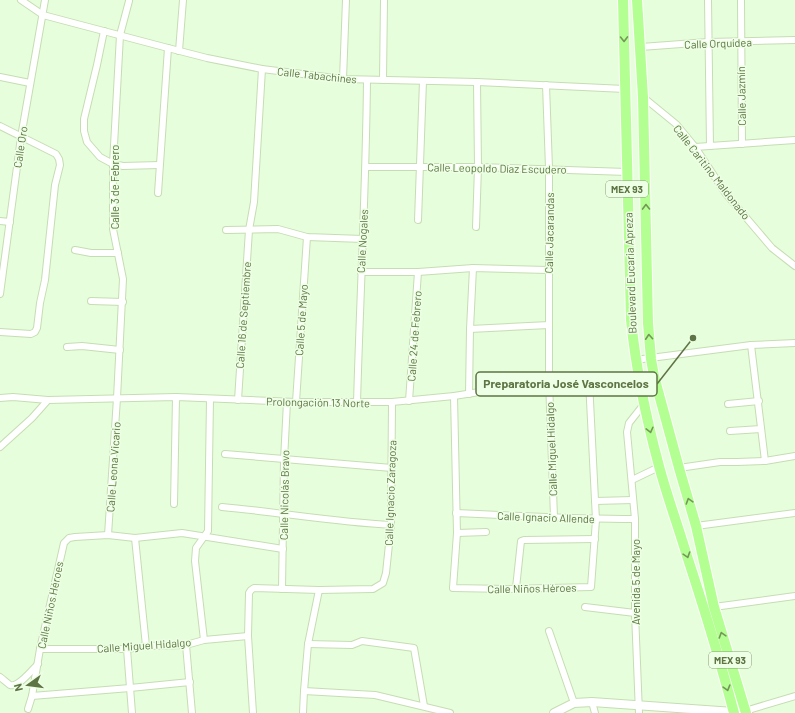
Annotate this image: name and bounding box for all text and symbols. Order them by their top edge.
street label: Calle Orquídea [684,35,752,51]
one-way arrow [620,36,628,42]
street label: Calle Tabachines [277,64,357,86]
street label: Calle Jazmín [734,66,748,126]
street label: Calle Caritino Maldonado [671,122,753,222]
street label: Calle Oro [10,125,30,169]
street label: Calle 3 de Febrero [108,145,121,229]
street label: Calle Leopoldo Díaz Escudero [427,160,567,176]
road number: MEX 93 [606,181,648,197]
street label: Calle Jacarandas [542,192,556,274]
one-way arrow [641,204,650,210]
street label: Calle Nogales [354,209,370,273]
street label: Boulevard Eucaria Apreza [621,212,639,334]
street label: Calle 16 de Septiembre [233,261,253,369]
street label: Calle 5 de Mayo [292,284,310,356]
street label: Calle 24 de Febrero [404,290,424,382]
one-way arrow [645,334,654,340]
callout: Preparatoria José Vasconcelos [476,372,657,396]
text: Preparatoria José Vasconcelos [483,376,649,390]
street label: Prolongación 13 Norte [266,395,370,409]
street label: Calle Miguel Hidalgo [543,402,559,496]
street label: Calle Leona Vicario [103,421,123,513]
one-way arrow [645,426,654,433]
street label: Calle Ignacio Zaragoza [382,440,398,546]
street label: Calle Nicolás Bravo [277,450,291,540]
one-way arrow [685,498,694,505]
street label: Calle Ignacio Allende [497,509,595,525]
street label: Avenida 5 de Mayo [629,539,642,625]
one-way arrow [682,551,691,558]
street label: Calle Niños Héroes [34,560,66,650]
street label: Calle Niños Héroes [487,581,577,595]
one-way arrow [718,632,727,639]
street label: Calle Miguel Hidalgo [96,635,192,655]
road number: MEX 93 [709,652,751,668]
north arrow [8,665,48,705]
text: N [11,682,25,693]
one-way arrow [722,685,731,692]

